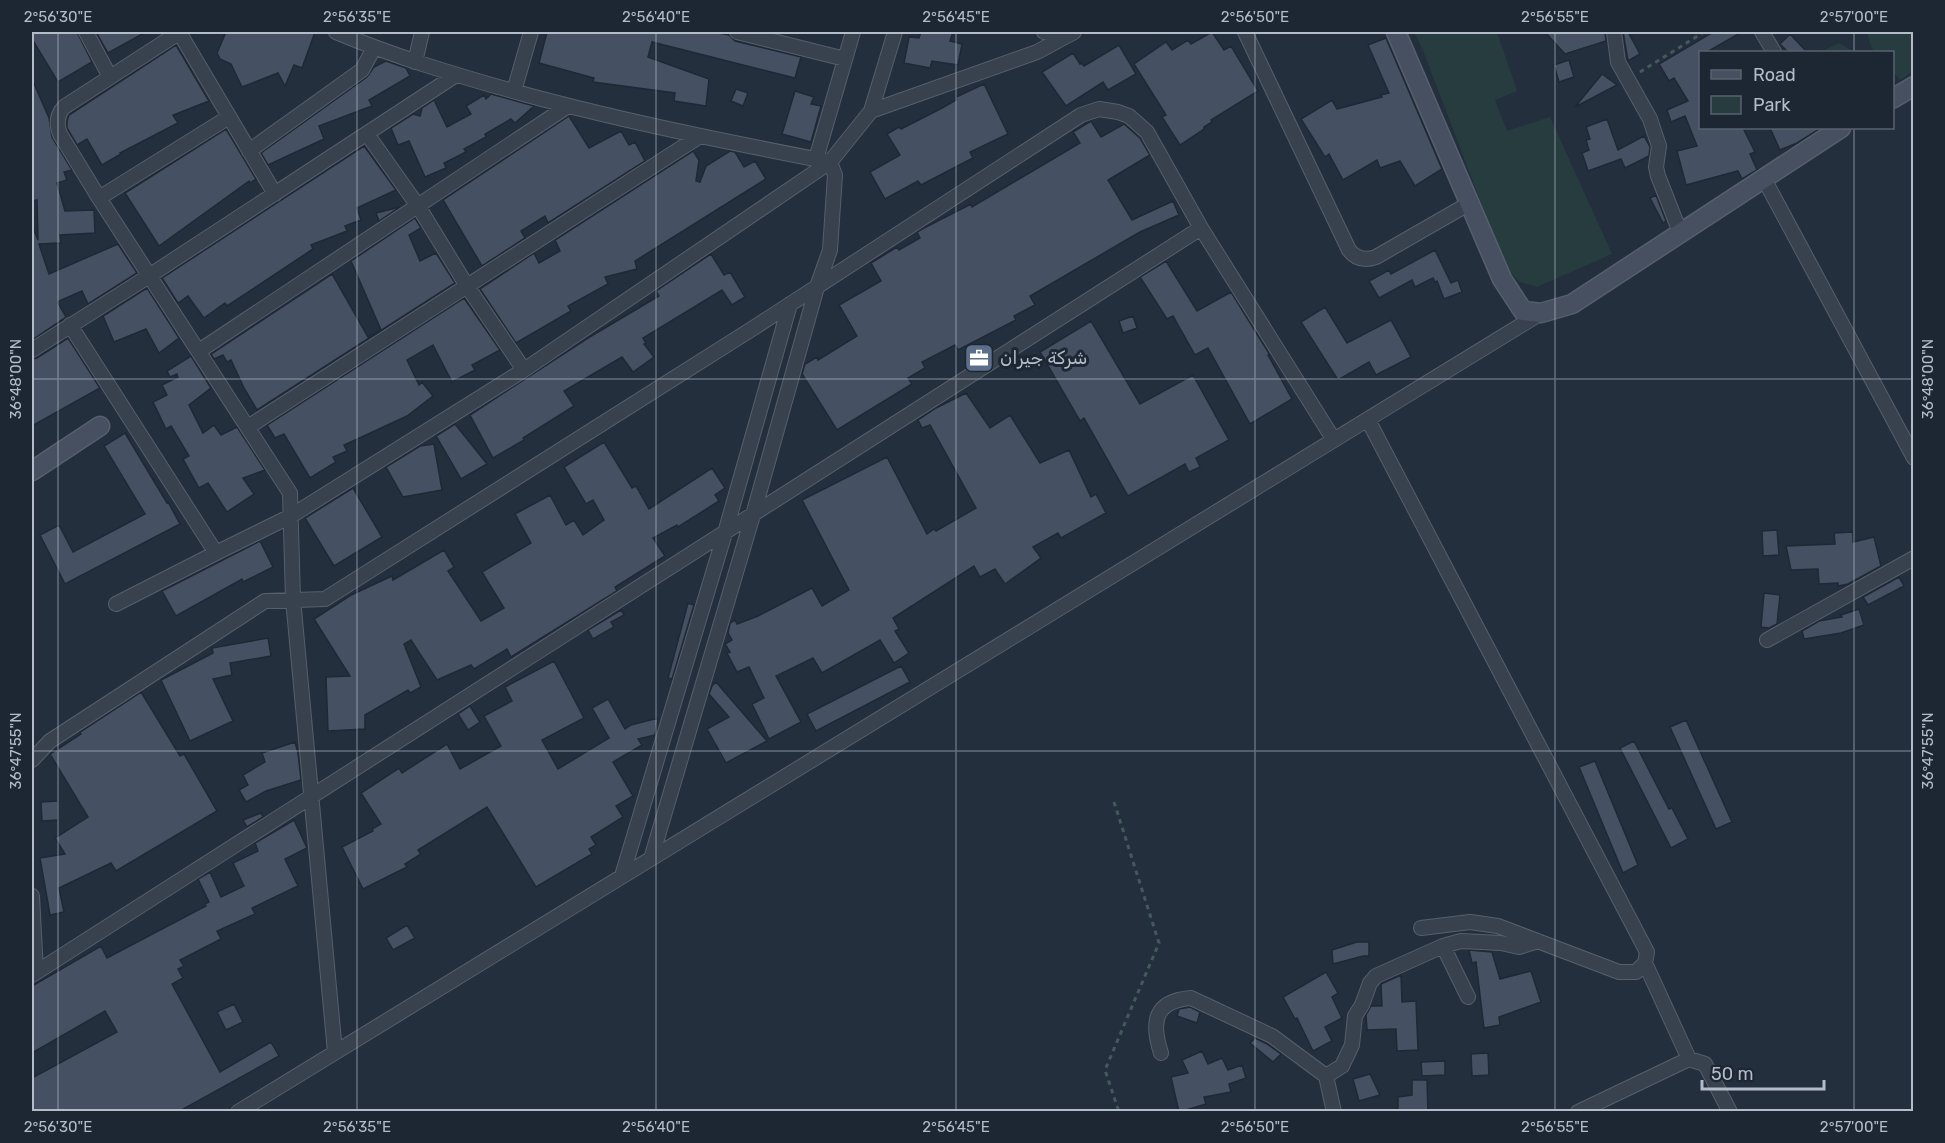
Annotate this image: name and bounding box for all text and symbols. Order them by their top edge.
text: 2°56'30"E [24,8,92,26]
text: 2°56'35"E [323,8,391,26]
text: 2°56'40"E [622,8,690,26]
text: 2°56'45"E [922,8,990,26]
text: 2°56'50"E [1221,8,1289,26]
text: 2°56'55"E [1521,8,1589,26]
text: 2°57'00"E [1820,8,1888,26]
legend [1699,51,1894,129]
text: Road [1753,64,1796,86]
text: Park [1753,94,1791,116]
text: 36°48'00"N [7,339,25,419]
text: 36°48'00"N [1919,339,1937,419]
office icon: شركة جيران [963,342,995,374]
place label: شركة جيران [1000,347,1087,369]
text: 36°47'55"N [7,712,25,790]
text: 36°47'55"N [1919,712,1937,790]
scale bar [1702,1053,1824,1091]
text: 50 m [1711,1063,1754,1085]
text: 2°56'30"E [24,1118,92,1136]
text: 2°56'35"E [323,1118,391,1136]
text: 2°56'40"E [622,1118,690,1136]
text: 2°56'45"E [922,1118,990,1136]
text: 2°56'50"E [1221,1118,1289,1136]
text: 2°56'55"E [1521,1118,1589,1136]
text: 2°57'00"E [1820,1118,1888,1136]

